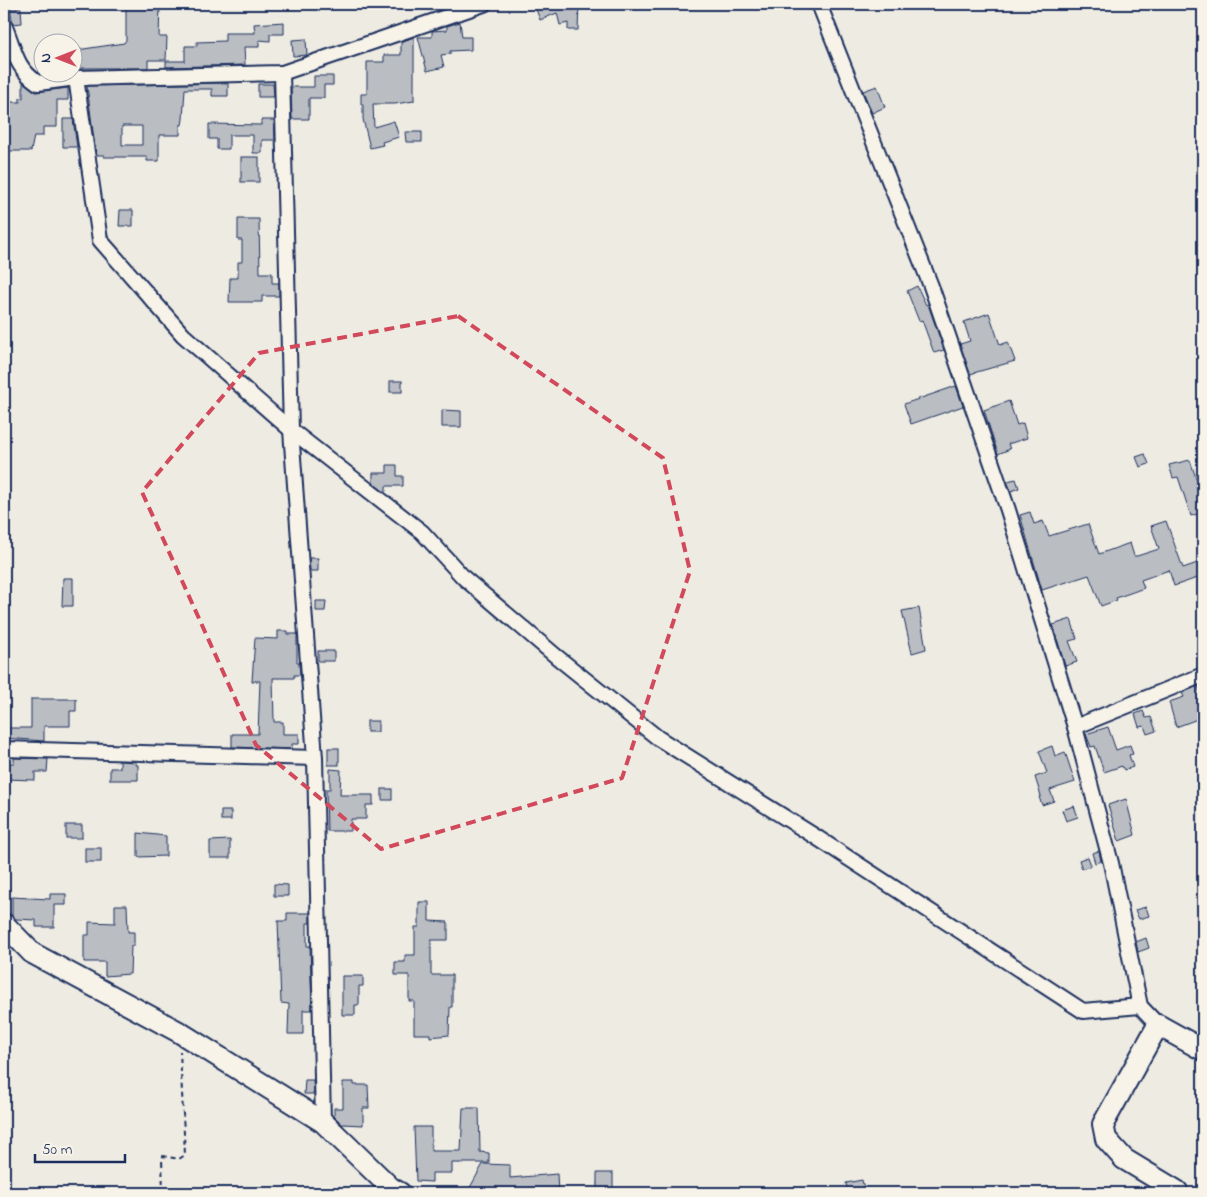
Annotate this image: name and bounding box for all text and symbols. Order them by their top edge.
north arrow [32,32,82,82]
text: N [36,53,57,63]
scale bar [35,1132,125,1164]
text: 50 m [42,1139,73,1161]

